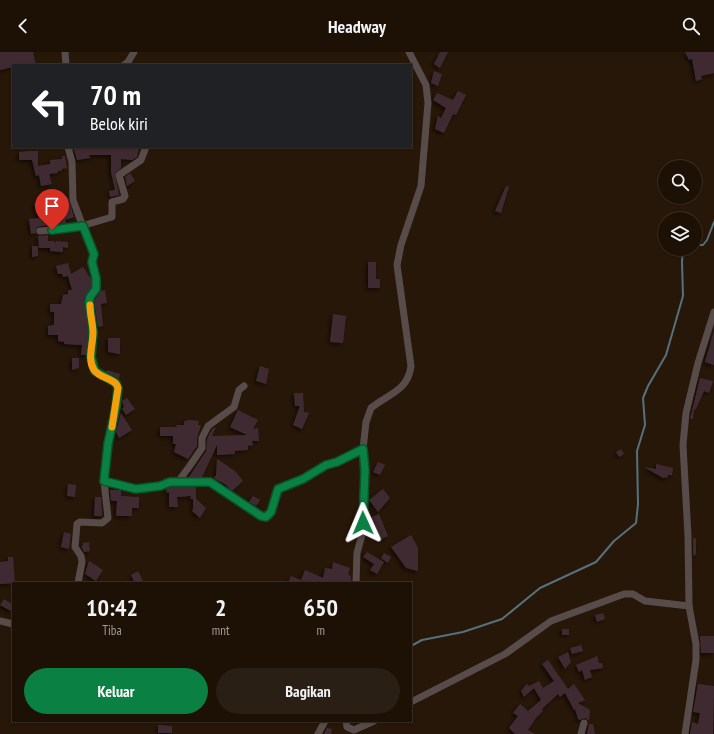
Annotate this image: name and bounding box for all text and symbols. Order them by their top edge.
icon: back [12,15,34,37]
text: Headway [328,15,386,38]
icon: search [680,15,702,37]
text: 70 m [90,76,141,113]
icon: left [24,80,76,132]
text: Belok kiri [90,112,148,135]
map controls [658,160,702,256]
button: search [658,160,702,204]
pin [35,189,69,230]
icon: arrive [41,195,63,217]
button: layers [658,212,702,256]
position arrow [342,502,384,544]
text: 10:42 [86,592,138,623]
text: 2 [215,592,226,623]
text: 650 [304,592,338,623]
text: Tiba [102,622,122,639]
text: mnt [212,622,230,639]
text: m [317,622,325,639]
button: Keluar [24,668,208,714]
button: Bagikan [216,668,400,714]

